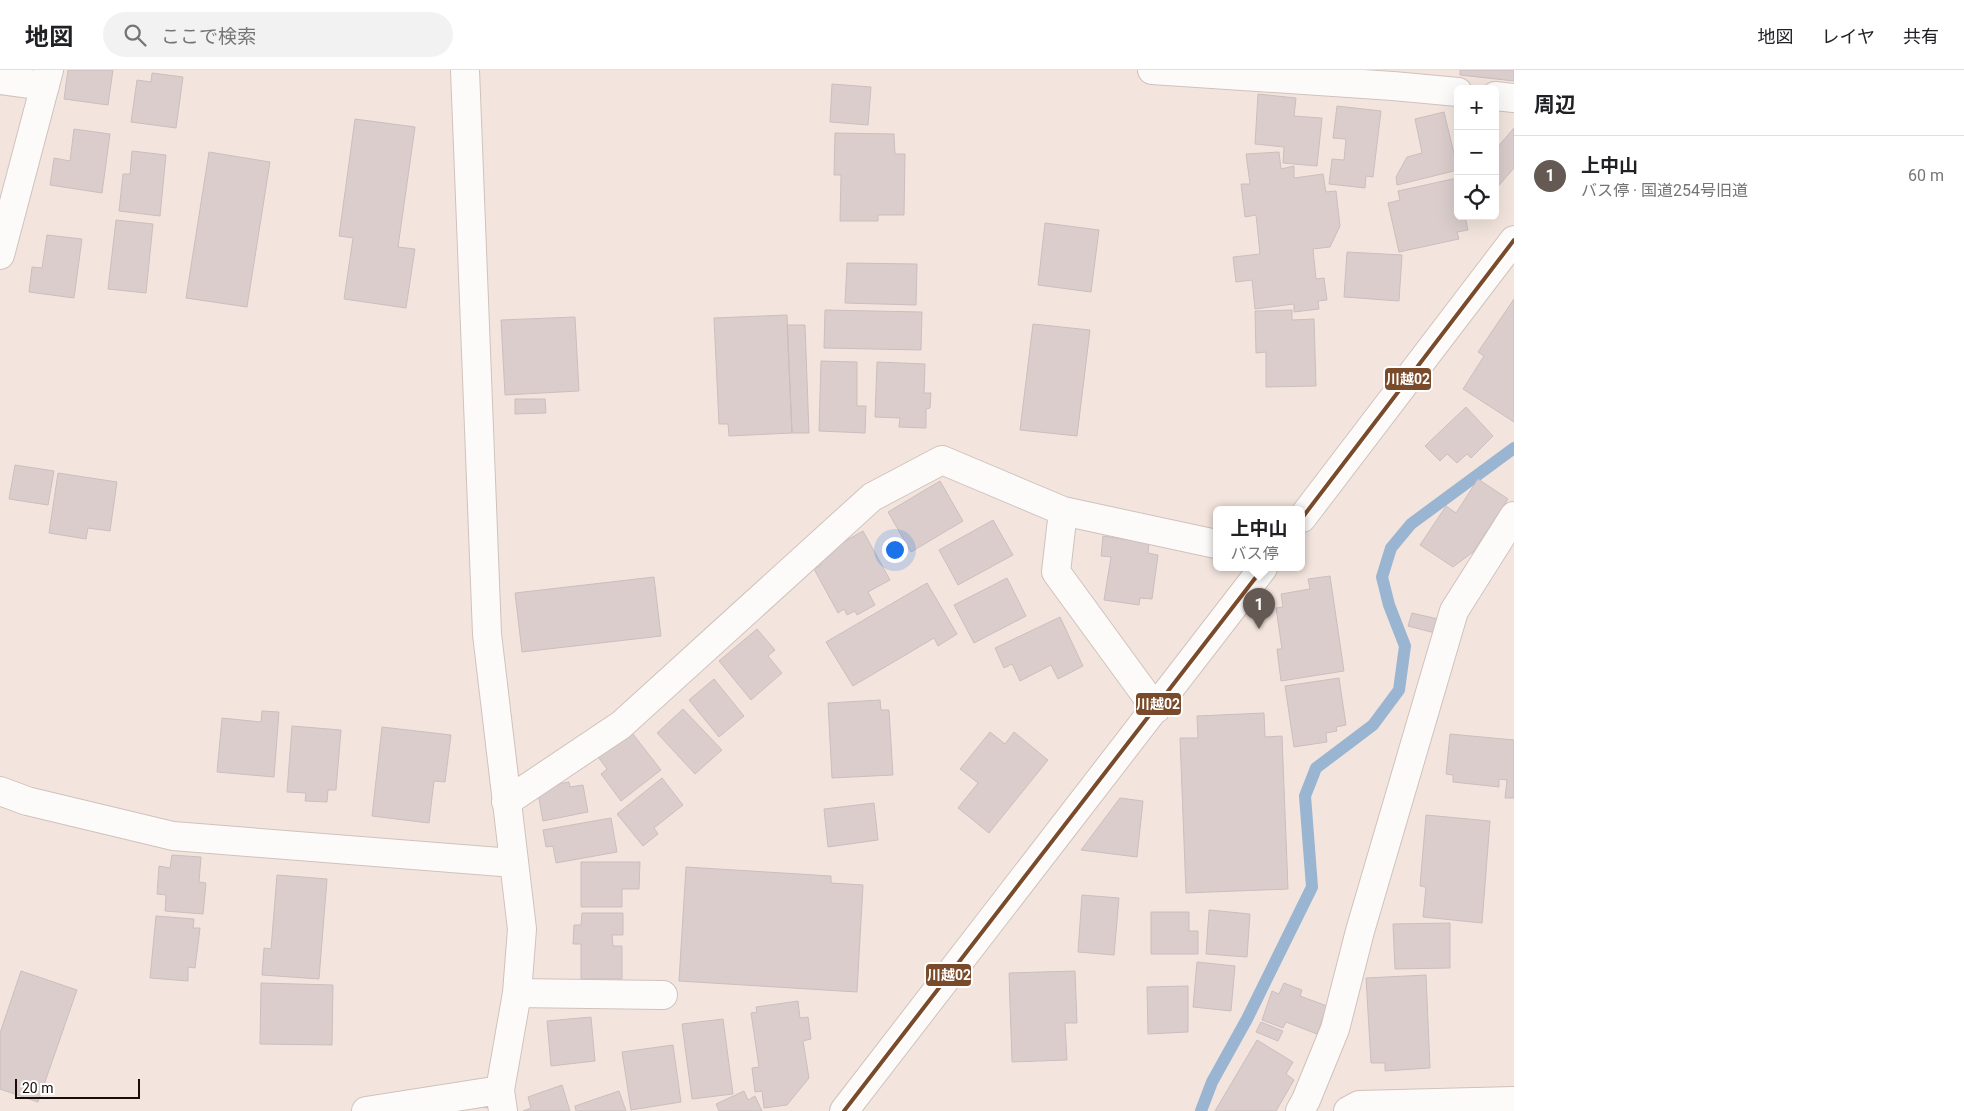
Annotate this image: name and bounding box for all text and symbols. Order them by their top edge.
search box [103,12,453,57]
icon: search [121,21,149,49]
text: 地図 [25,23,73,51]
text: ここで検索 [161,25,256,48]
text: 地図 [1758,26,1794,47]
text: レイヤ [1822,26,1875,47]
text: 共有 [1903,26,1939,47]
map controls [1454,85,1499,220]
button: + [1454,85,1499,130]
text: 周辺 [1534,93,1576,117]
button: − [1454,130,1499,175]
text: 上中山 [1581,154,1638,177]
text: 1 [1545,166,1555,185]
text: 60 m [1908,166,1944,185]
button: locate [1454,175,1499,220]
text: バス停 · 国道254号旧道 [1581,181,1748,200]
line badge: 川越02 [1384,367,1432,391]
text: 川越02 [1386,371,1430,387]
popup [1213,506,1305,571]
text: 上中山 [1230,517,1288,540]
your location [882,537,908,563]
text: バス停 [1230,544,1279,563]
pin: 1 [1243,588,1275,629]
line badge: 川越02 [1135,692,1182,716]
text: 川越02 [1136,696,1180,712]
line badge: 川越02 [925,963,972,987]
text: 川越02 [927,967,971,983]
scale bar [15,1076,140,1099]
text: 20 m [22,1080,54,1096]

